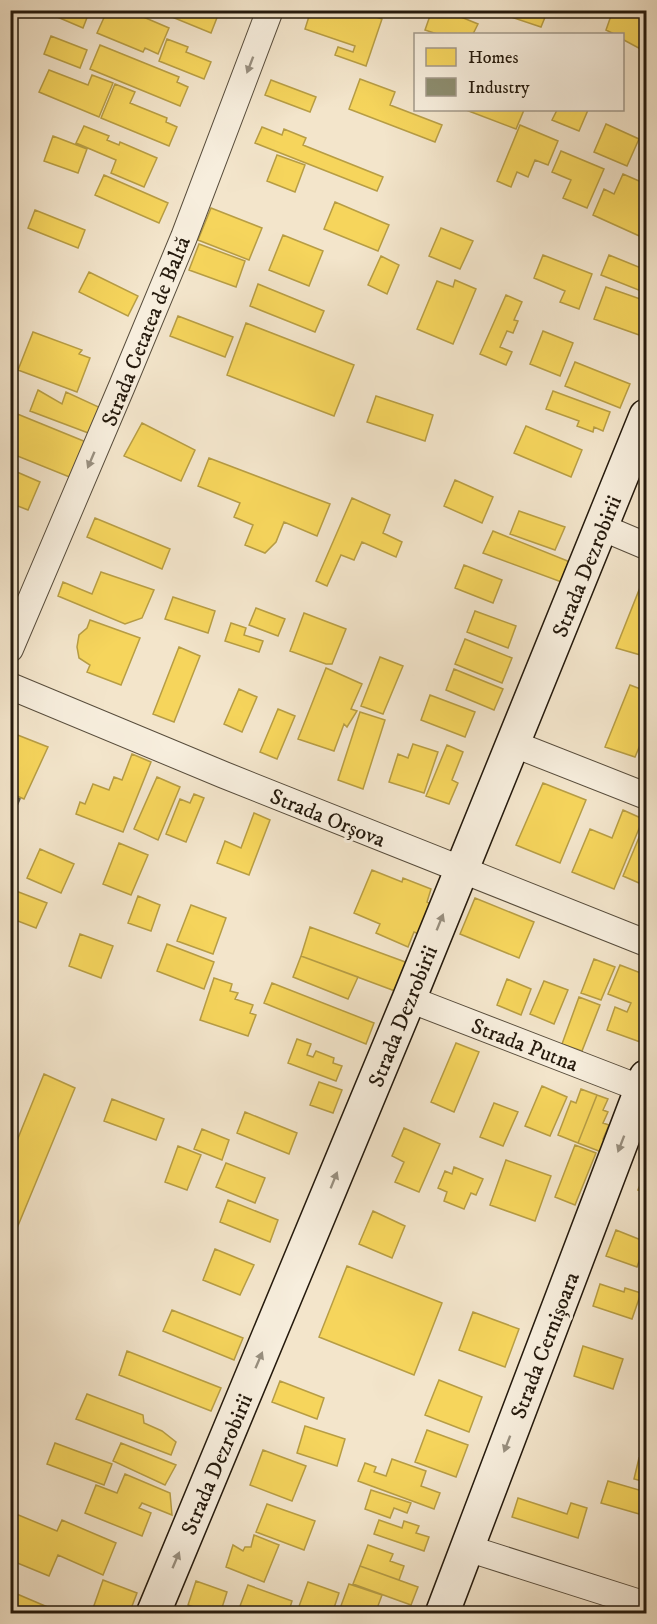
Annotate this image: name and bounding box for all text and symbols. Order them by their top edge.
legend [414,33,624,111]
text: Homes [468,47,519,69]
one-way arrow [244,56,254,74]
text: Industry [468,77,530,99]
street label: Strada Cetatea de Baltă [96,232,197,430]
one-way arrow [86,452,96,470]
street label: Strada Dezrobirii [547,492,628,641]
street label: Strada Orșova [266,783,390,854]
one-way arrow [436,913,445,931]
street label: Strada Dezrobirii [363,942,444,1091]
street label: Strada Putna [467,1013,582,1078]
one-way arrow [615,1135,625,1153]
one-way arrow [330,1171,339,1189]
street label: Strada Cernișoara [505,1268,586,1423]
one-way arrow [254,1351,264,1369]
street label: Strada Dezrobirii [176,1390,259,1539]
one-way arrow [501,1435,511,1453]
one-way arrow [171,1550,181,1568]

